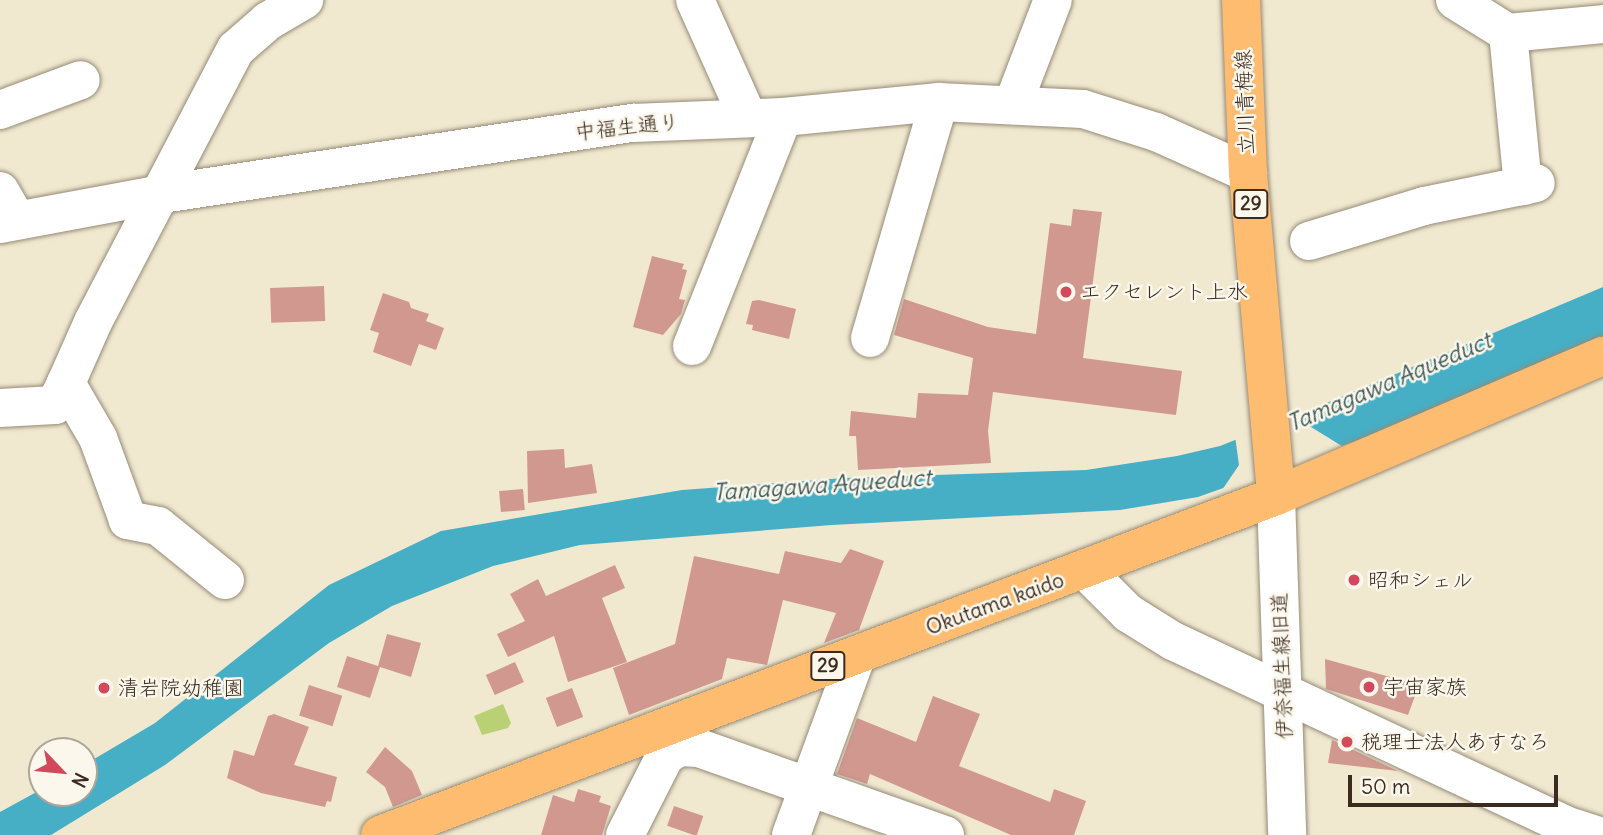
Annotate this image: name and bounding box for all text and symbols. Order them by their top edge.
street label: 立川青梅線 [1231,49,1259,155]
street label: 中福生通り [573,109,681,145]
road number: 29 [1232,188,1270,220]
place label: エクセレント上水 [1080,279,1248,305]
marker: エクセレント上水 [1058,284,1074,300]
water label: Tamagawa Aqueduct [1283,327,1495,437]
water label: Tamagawa Aqueduct [712,464,932,506]
street label: Okutama kaido [923,567,1067,641]
place label: 昭和シェル [1368,567,1473,593]
marker: 昭和シェル [1346,572,1362,588]
street label: 伊奈福生線旧道 [1267,592,1297,740]
road number: 29 [809,650,847,681]
place label: 宇宙家族 [1383,674,1467,700]
place label: 清岩院幼稚園 [118,675,244,701]
marker: 宇宙家族 [1361,679,1377,695]
marker: 清岩院幼稚園 [96,680,112,696]
place label: 税理士法人あすなろ [1361,729,1550,755]
marker: 税理士法人あすなろ [1339,734,1355,750]
north arrow [28,737,98,807]
scale bar [1351,762,1561,806]
text: N [66,769,94,791]
text: 50 m [1361,773,1410,800]

